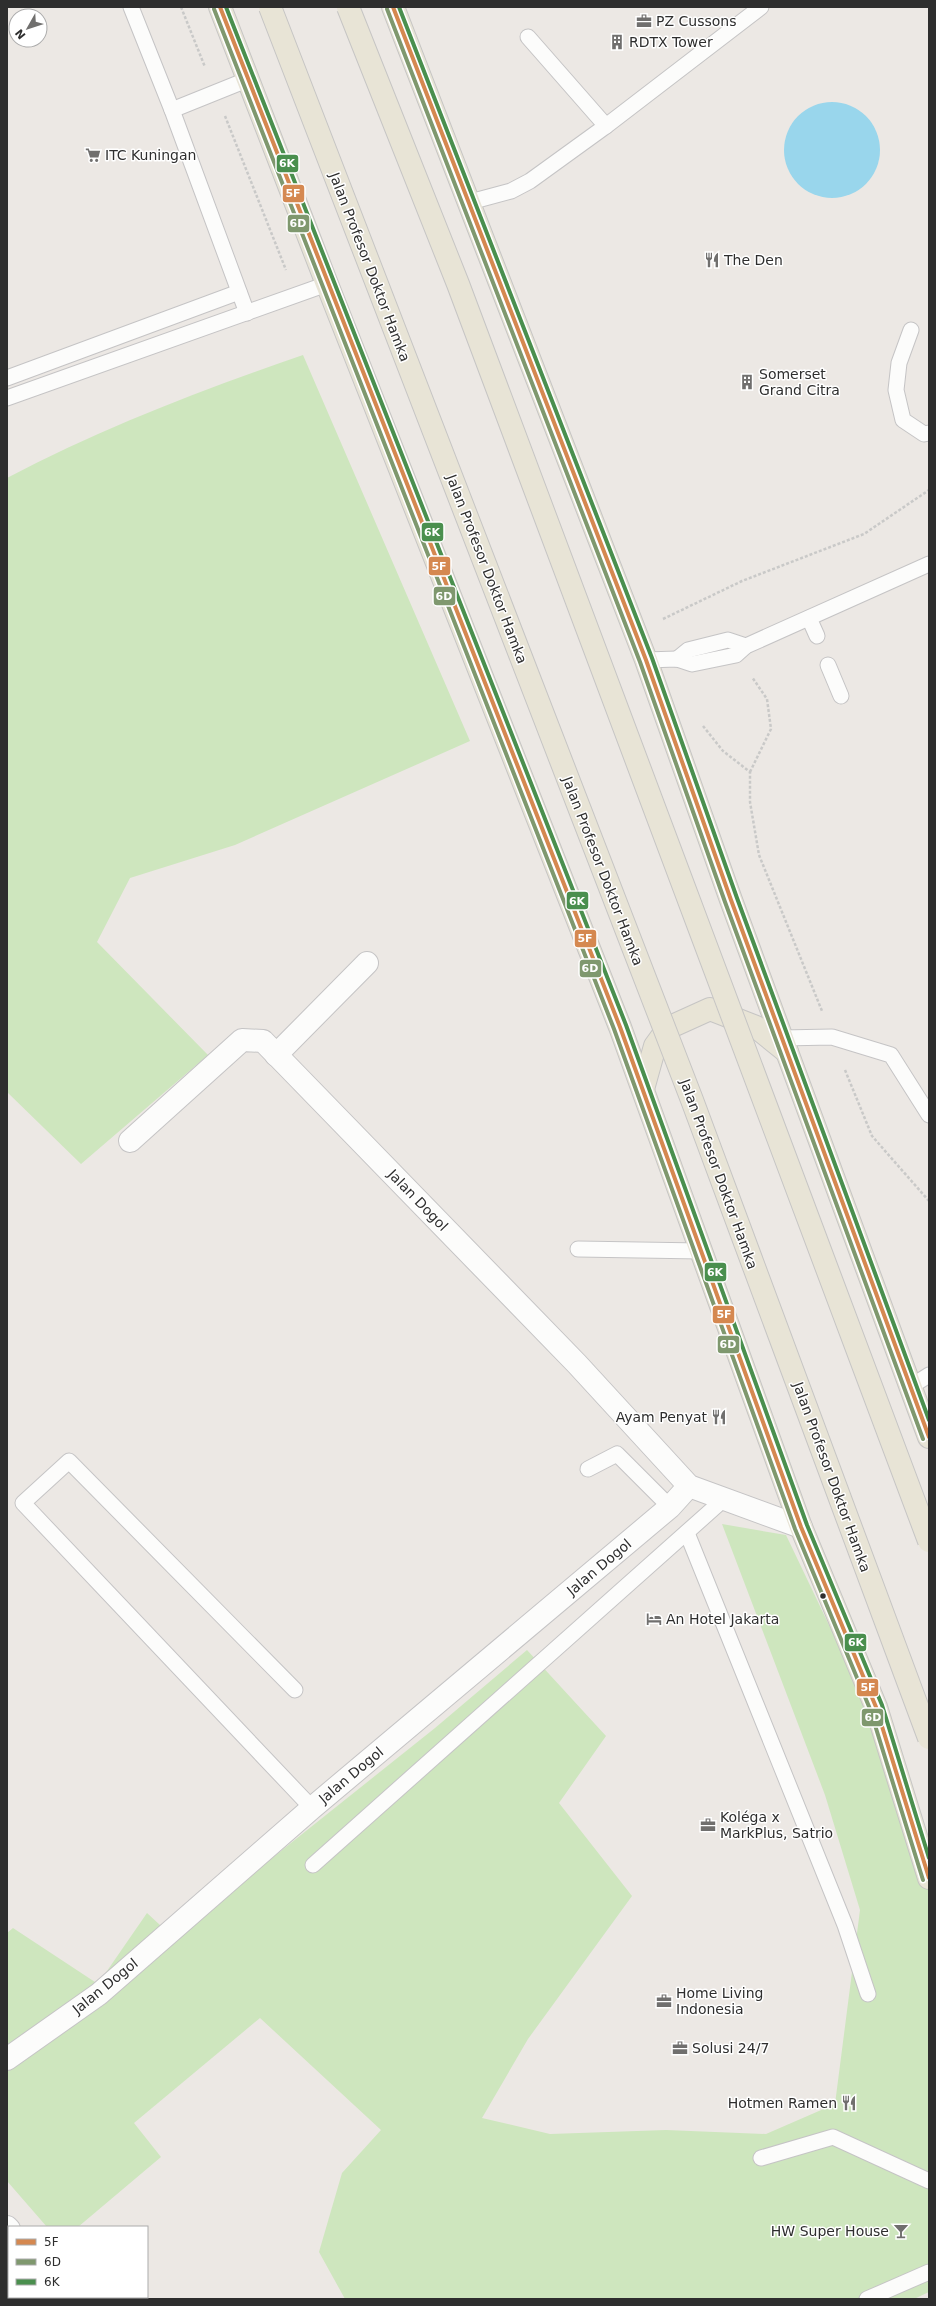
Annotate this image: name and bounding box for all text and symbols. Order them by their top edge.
north arrow [8,8,48,48]
office icon: PZ Cussons [635,12,653,30]
place label: PZ Cussons [656,13,736,29]
text: N [13,26,29,42]
building icon: RDTX Tower [608,33,626,51]
place label: RDTX Tower [629,34,713,50]
supermarket icon: ITC Kuningan [84,146,102,164]
place label: ITC Kuningan [105,147,196,163]
line badge: 6K [276,154,299,173]
text: 6K [279,157,296,170]
street label: Jalan Profesor Doktor Hamka [326,169,414,364]
line badge: 5F [282,184,305,203]
text: 5F [285,187,301,200]
line badge: 6D [287,214,310,233]
text: 6D [290,217,306,230]
restaurant icon: The Den [703,251,721,269]
place label: The Den [723,252,783,268]
place label: Somerset Grand Citra [759,366,840,398]
building icon: Somerset Grand Citra [738,373,756,391]
street label: Jalan Profesor Doktor Hamka [443,471,531,666]
line badge: 6K [421,522,444,542]
text: 6K [424,526,441,539]
line badge: 5F [428,556,451,576]
text: 5F [431,560,447,573]
line badge: 6D [433,586,456,606]
text: 6D [436,590,452,603]
street label: Jalan Profesor Doktor Hamka [559,773,647,968]
line badge: 6K [566,891,589,910]
text: 6K [569,895,586,908]
line badge: 5F [574,929,597,948]
text: 5F [577,932,593,945]
line badge: 6D [579,959,602,978]
text: 6D [582,962,598,975]
street label: Jalan Profesor Doktor Hamka [677,1076,761,1271]
street label: Jalan Dogol [384,1165,451,1234]
line badge: 6K [704,1262,727,1282]
text: 6K [707,1266,724,1279]
line badge: 5F [712,1305,735,1324]
text: 5F [716,1308,732,1321]
line badge: 6D [717,1335,740,1354]
text: 6D [720,1338,736,1351]
street label: Jalan Profesor Doktor Hamka [790,1379,874,1574]
restaurant icon: Ayam Penyat [710,1408,728,1426]
place label: Ayam Penyat [616,1409,707,1425]
street label: Jalan Dogol [563,1535,634,1599]
unlabelled marker [818,1591,828,1601]
hotel icon: An Hotel Jakarta [645,1610,663,1628]
place label: An Hotel Jakarta [666,1611,779,1627]
line badge: 6K [844,1633,867,1652]
text: 6K [848,1636,865,1649]
line badge: 5F [856,1678,879,1697]
text: 5F [860,1681,876,1694]
line badge: 6D [861,1708,884,1727]
text: 6D [865,1711,881,1724]
street label: Jalan Dogol [315,1743,386,1807]
place label: Koléga x MarkPlus, Satrio [720,1809,833,1841]
office icon: Koléga x MarkPlus, Satrio [699,1816,717,1834]
street label: Jalan Dogol [68,1955,141,2018]
place label: Home Living Indonesia [676,1985,763,2017]
office icon: Home Living Indonesia [655,1992,673,2010]
office icon: Solusi 24/7 [671,2039,689,2057]
place label: Solusi 24/7 [692,2040,769,2056]
restaurant icon: Hotmen Ramen [840,2094,858,2112]
place label: Hotmen Ramen [728,2095,837,2111]
bar icon: HW Super House [892,2222,910,2240]
place label: HW Super House [771,2223,889,2239]
legend [8,2226,148,2298]
text: 5F [44,2235,59,2249]
text: 6D [44,2255,61,2269]
text: 6K [44,2275,61,2289]

